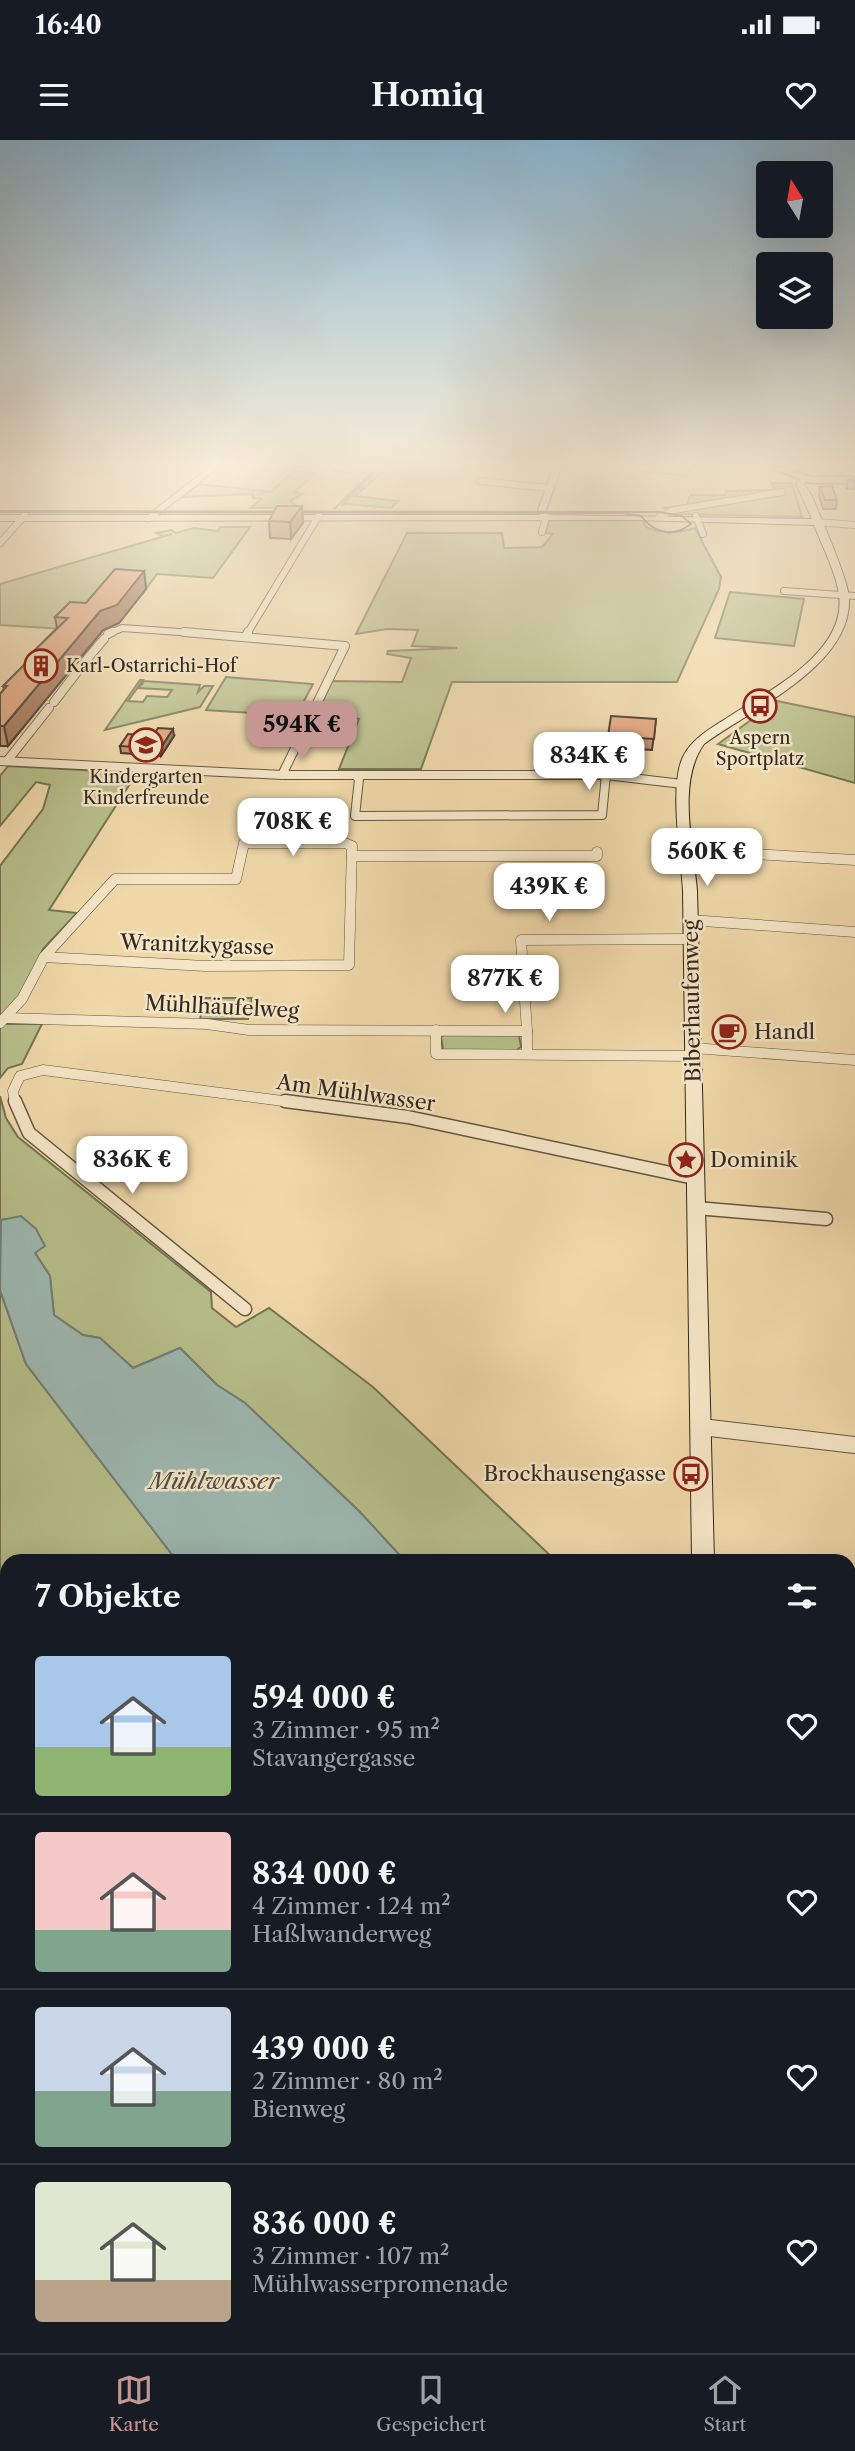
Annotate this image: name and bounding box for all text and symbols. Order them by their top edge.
text: 16:40 [35,9,102,41]
text: Homiq [371,75,484,114]
icon: menu [35,76,73,114]
icon: heart [782,76,820,114]
north arrow [756,161,833,238]
map controls [756,161,833,329]
button: layers [756,252,833,329]
building icon: Karl-Ostarrichi-Hof [22,647,60,685]
place label: Karl-Ostarrichi-Hof [66,655,239,677]
bus stop icon: Aspern Sportplatz [741,687,779,725]
pin: 594K € [245,702,359,761]
text: 594K € [263,710,341,738]
school or university icon: Kindergarten Kinderfreunde [127,726,165,764]
place label: Aspern Sportplatz [716,727,804,770]
pin: 834K € [532,732,646,792]
text: 834K € [550,741,629,769]
place label: Kindergarten Kinderfreunde [83,766,209,809]
pin: 708K € [236,798,350,858]
text: 708K € [253,807,333,835]
pin: 560K € [650,828,764,888]
text: 560K € [667,837,747,865]
pin: 439K € [492,864,606,923]
text: 439K € [510,872,588,900]
street label: Biberhaufenweg [678,919,705,1083]
street label: Wranitzkygasse [119,929,274,960]
pin: 877K € [448,956,562,1015]
text: 877K € [467,964,543,992]
street label: Mühlhäufelweg [144,990,301,1023]
cafe icon: Handl [710,1013,748,1051]
place label: Handl [754,1019,815,1044]
street label: Am Mühlwasser [274,1069,437,1116]
pin: 836K € [75,1136,189,1196]
place icon: Dominik [667,1141,705,1179]
text: 836K € [92,1145,172,1173]
place label: Dominik [710,1147,798,1172]
bus stop icon: Brockhausengasse [672,1455,710,1493]
place label: Brockhausengasse [483,1461,666,1486]
water label: Mühlwasser [146,1467,280,1495]
icon: filters [783,1577,821,1615]
text: 7 Objekte [35,1578,181,1615]
text: 594 000 € [252,1679,396,1716]
icon: home [91,1684,175,1768]
icon: heart [783,1707,821,1745]
text: 3 Zimmer · 95 m² [252,1716,440,1744]
text: Stavangergasse [252,1744,415,1772]
text: 834 000 € [252,1855,397,1892]
icon: home [91,1860,175,1944]
icon: heart [783,1883,821,1921]
text: 4 Zimmer · 124 m² [252,1892,451,1920]
text: Haßlwanderweg [252,1920,431,1948]
text: 439 000 € [252,2030,396,2067]
icon: home [91,2035,175,2119]
icon: heart [783,2058,821,2096]
text: 2 Zimmer · 80 m² [252,2067,443,2095]
text: Bienweg [252,2095,345,2123]
text: 836 000 € [252,2205,397,2242]
icon: home [91,2210,175,2294]
icon: heart [783,2233,821,2271]
text: 3 Zimmer · 107 m² [252,2242,450,2270]
text: Mühlwasserpromenade [252,2270,508,2298]
tab: Karte [109,2371,159,2436]
tab: Gespeichert [376,2371,486,2436]
tab: Start [703,2371,746,2436]

